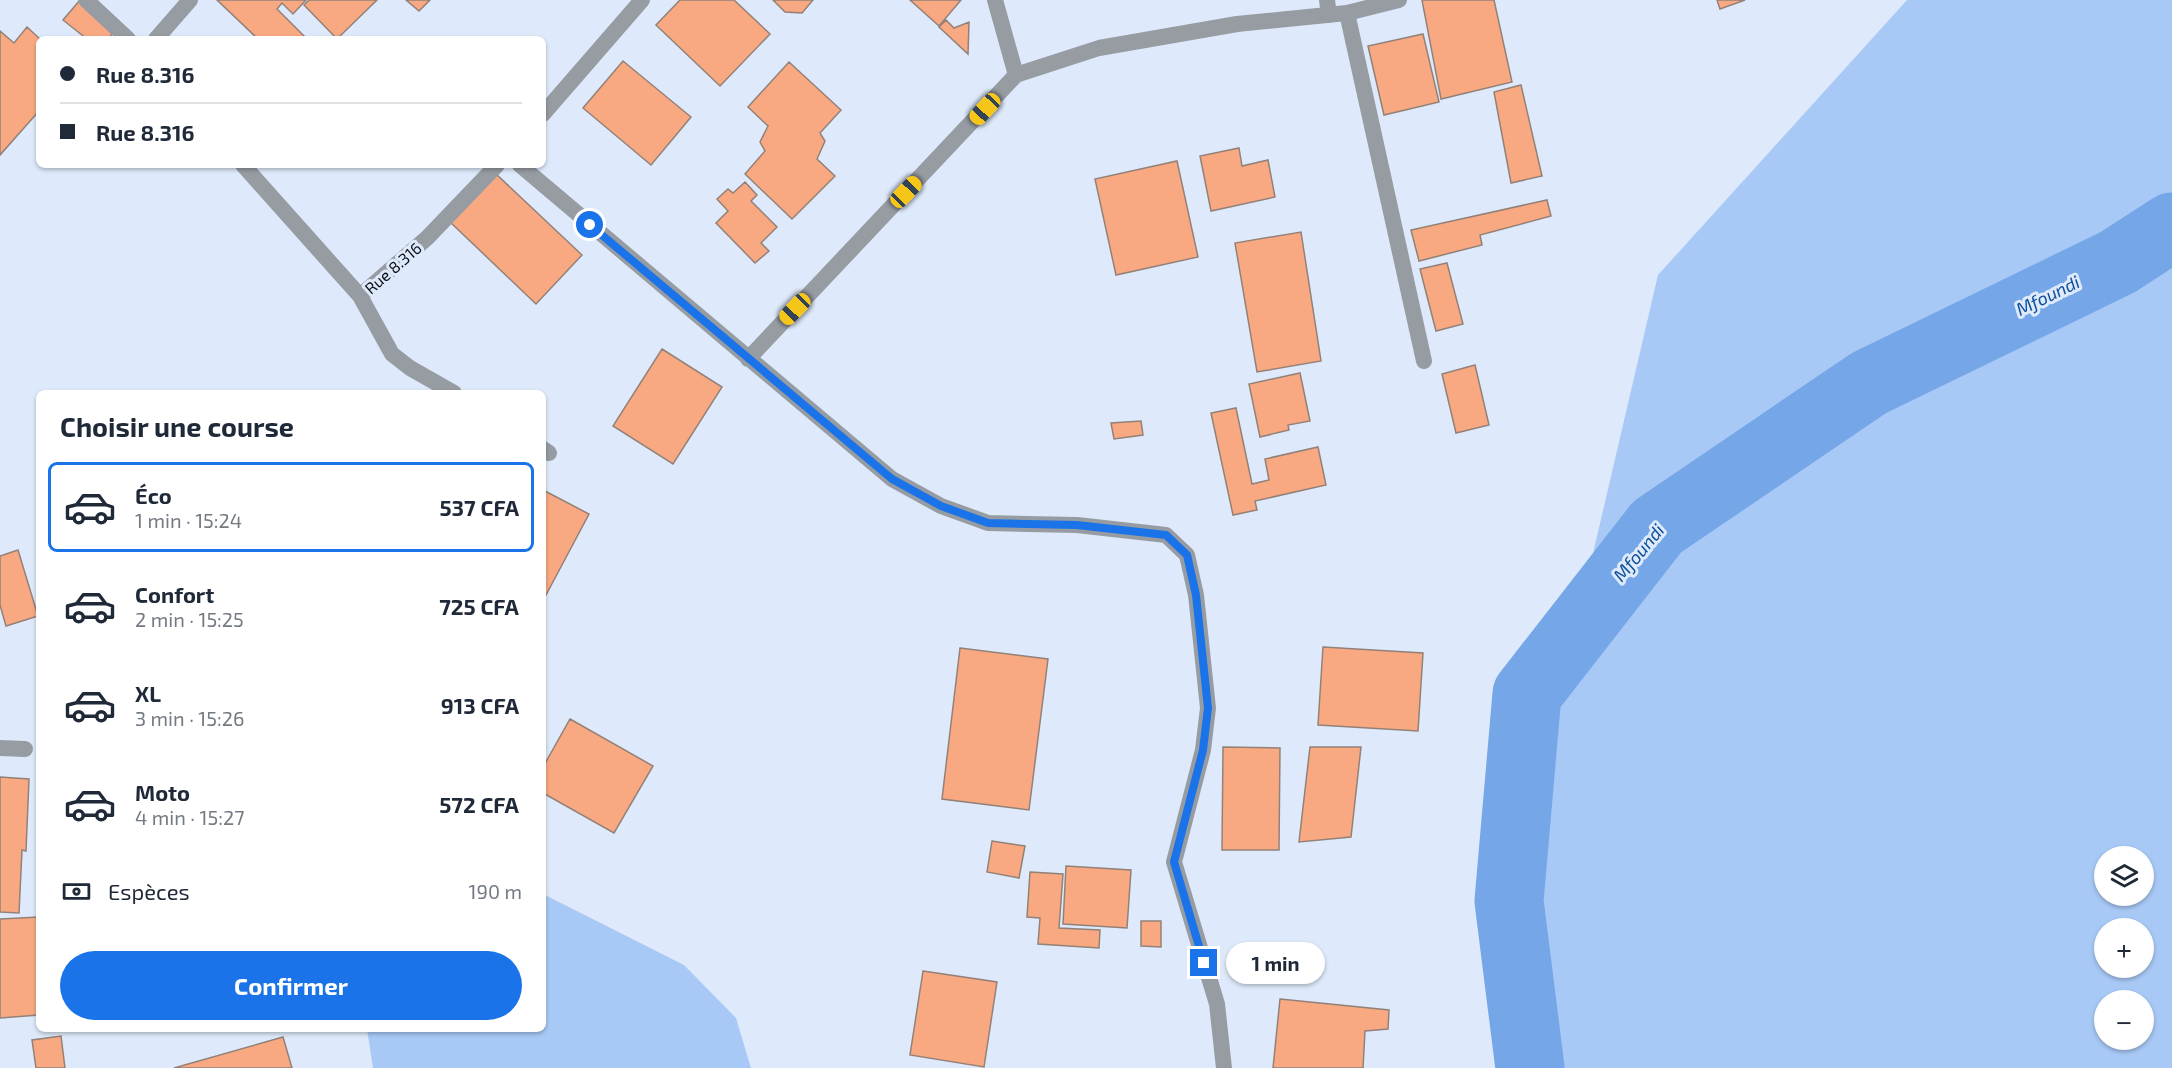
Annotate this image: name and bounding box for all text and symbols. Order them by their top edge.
text: Rue 8.316 [96,61,194,87]
car [966,90,1004,128]
text: Rue 8.316 [96,119,194,145]
car [887,173,925,211]
route start [576,211,603,238]
street label: Rue 8.316 [360,238,425,297]
water label: Mfoundi [2012,270,2083,320]
car [776,290,814,328]
text: Choisir une course [60,410,294,442]
icon: car [63,480,117,534]
text: Éco [135,482,172,508]
text: 537 CFA [439,494,519,520]
text: 1 min · 15:24 [135,508,242,532]
water label: Mfoundi [1608,519,1669,585]
icon: car [63,579,117,633]
text: Confort [135,581,214,607]
text: 725 CFA [439,593,519,619]
text: 2 min · 15:25 [135,607,244,631]
icon: car [63,678,117,732]
text: XL [135,680,161,706]
text: 913 CFA [441,692,519,718]
text: 3 min · 15:26 [135,706,244,730]
icon: car [63,777,117,831]
text: Moto [135,779,190,805]
text: 572 CFA [439,791,519,817]
text: 4 min · 15:27 [135,805,244,829]
map controls [2094,846,2154,1050]
button: layers [2094,846,2154,906]
icon: cash [60,875,93,908]
text: Espèces [108,878,190,904]
text: 190 m [469,879,522,903]
button: + [2094,918,2154,978]
callout: 1 min [1225,942,1324,984]
route end [1190,949,1217,976]
button: Confirmer [60,951,522,1020]
text: 1 min [1251,951,1300,975]
button: − [2094,990,2154,1050]

